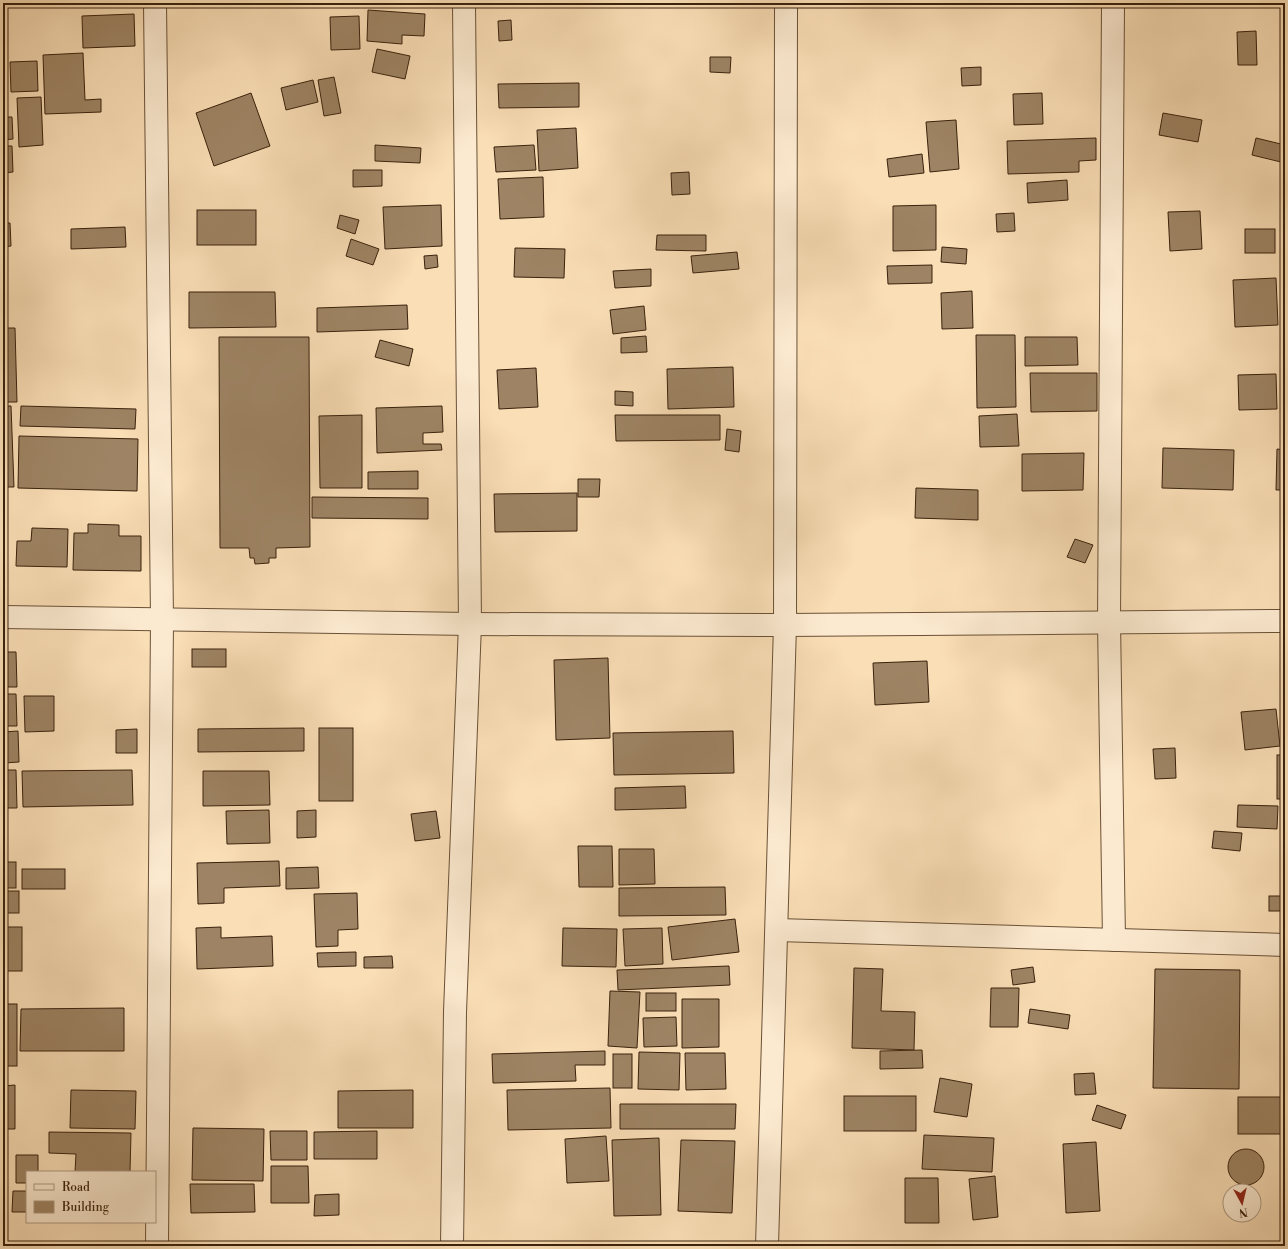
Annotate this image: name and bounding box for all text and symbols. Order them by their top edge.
legend [26,1171,156,1223]
text: Road [62,1180,90,1195]
north arrow [1222,1183,1262,1223]
text: Building [61,1200,110,1215]
text: N [1238,1204,1249,1219]

